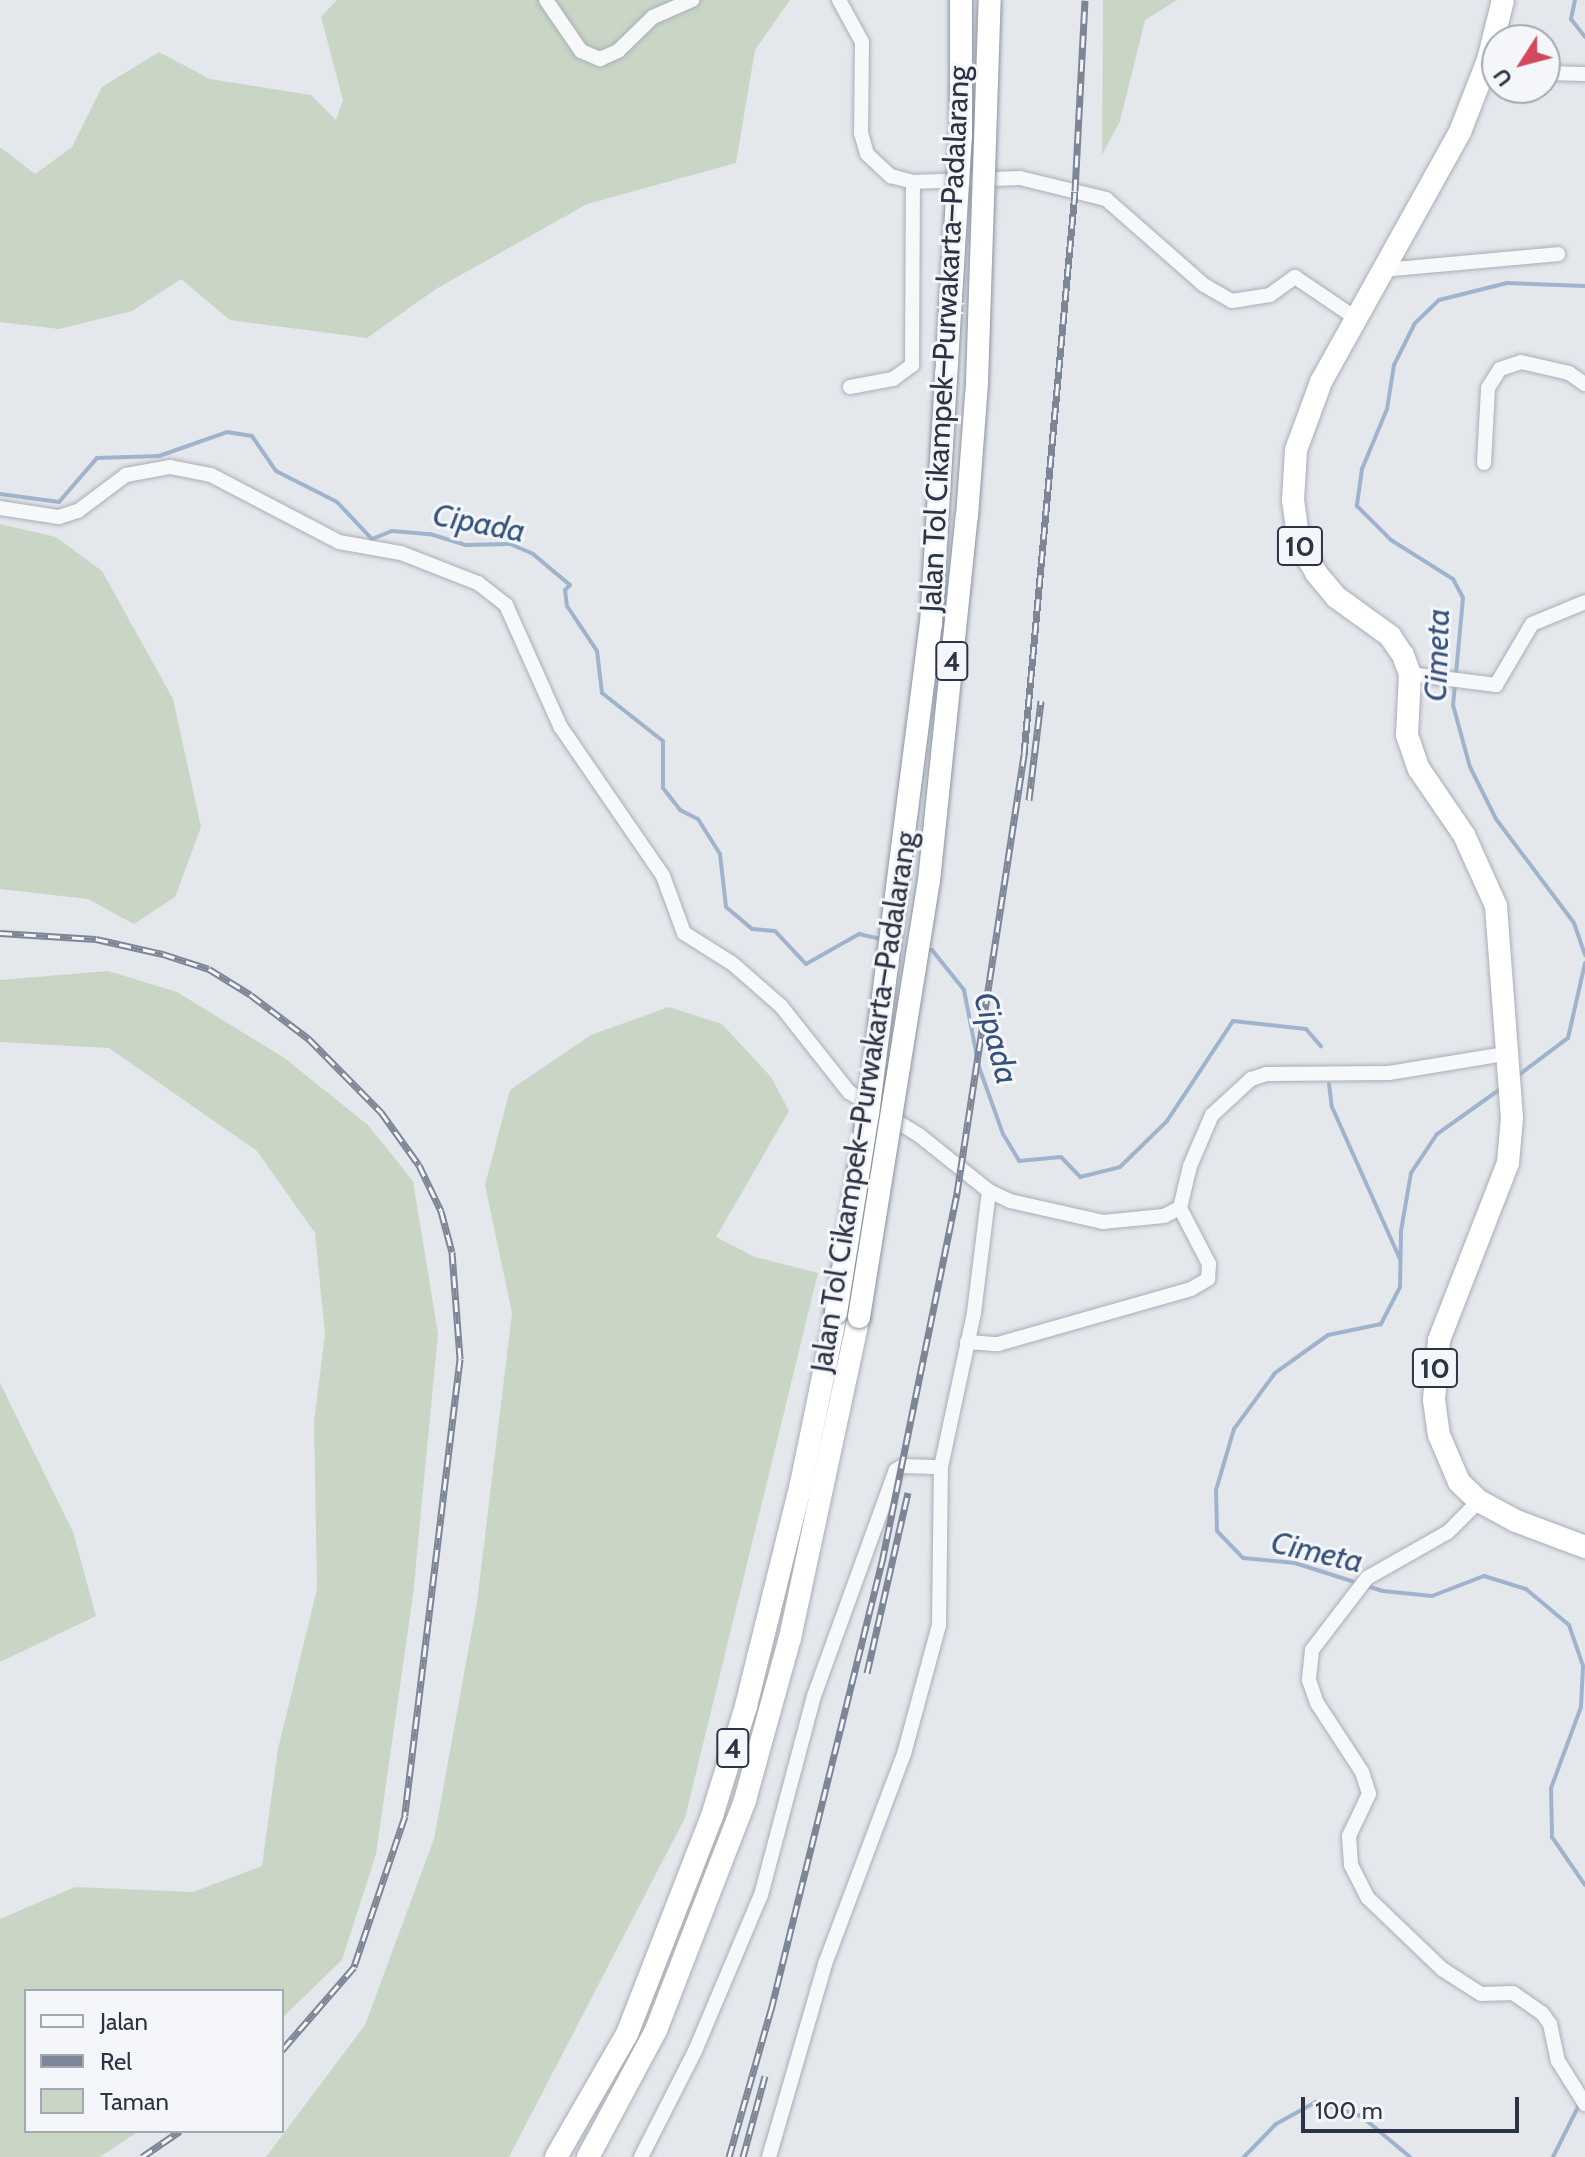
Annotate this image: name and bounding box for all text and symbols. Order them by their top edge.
north arrow [1481,24,1561,104]
text: U [1487,63,1518,92]
street label: Jalan Tol Cikampek–Purwakarta–Padalarang [913,65,977,613]
water label: Cipada [430,495,528,551]
road number: 10 [1276,522,1324,570]
water label: Cimeta [1416,608,1458,702]
road number: 4 [934,637,970,685]
street label: Jalan Tol Cikampek–Purwakarta–Padalarang [803,829,925,1375]
water label: Cipada [965,988,1027,1088]
road number: 10 [1411,1344,1459,1392]
water label: Cimeta [1267,1523,1367,1581]
road number: 4 [715,1724,751,1772]
legend [24,1989,284,2133]
text: Jalan [100,2007,148,2036]
text: Rel [100,2047,132,2076]
scale bar [1305,2081,1523,2131]
text: Taman [100,2087,169,2116]
text: 100 m [1315,2096,1383,2125]

